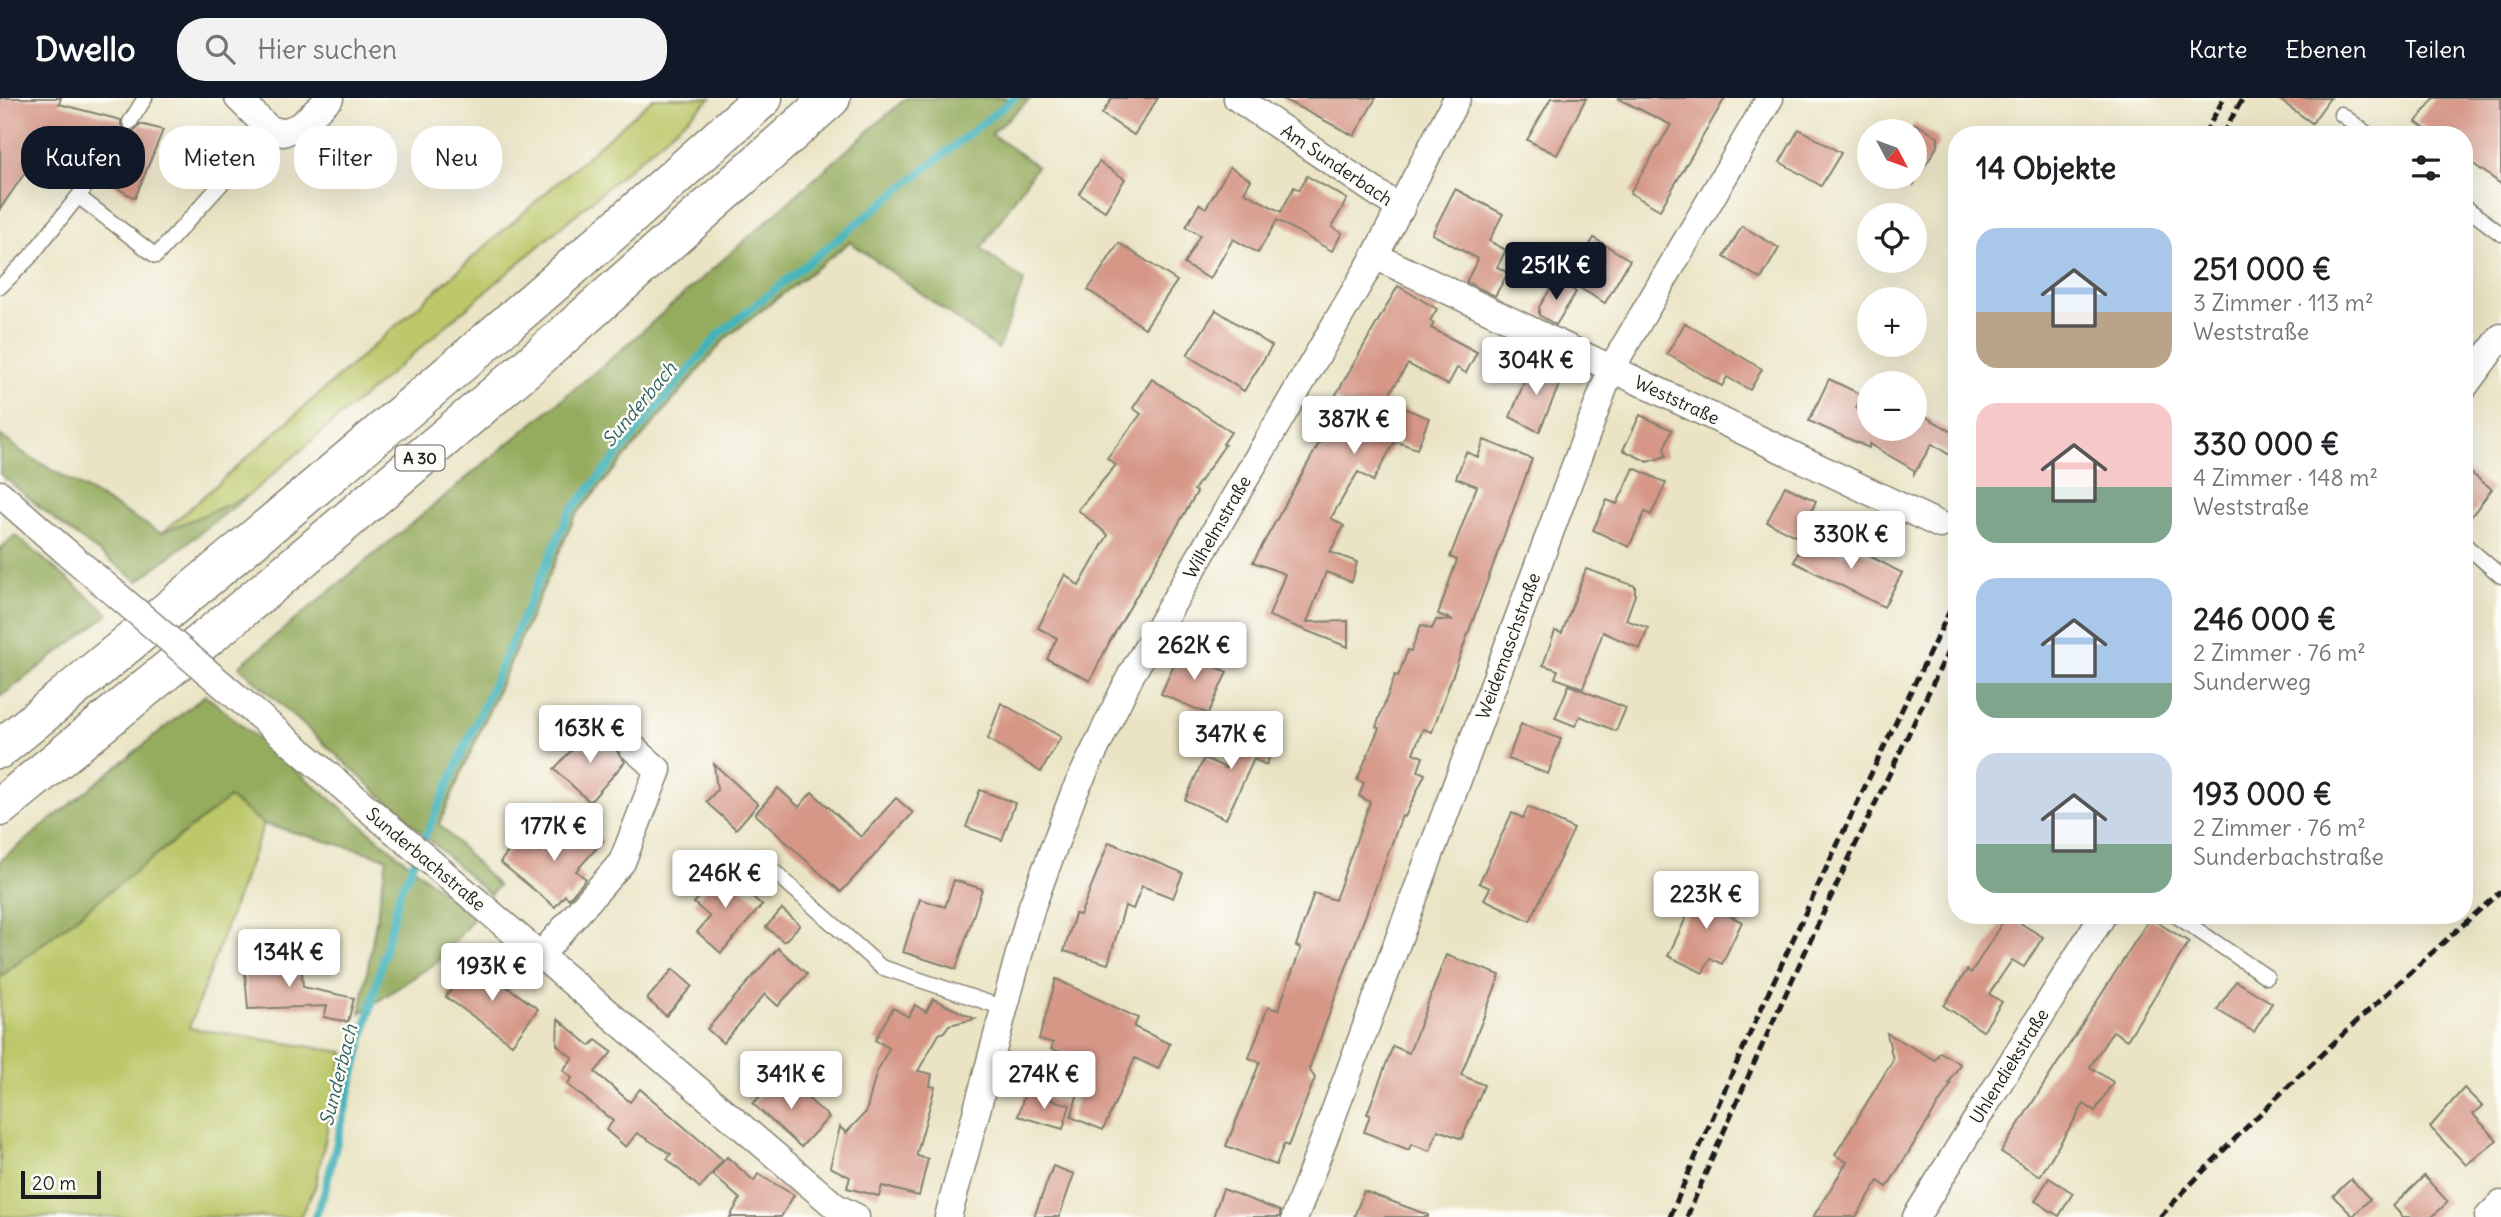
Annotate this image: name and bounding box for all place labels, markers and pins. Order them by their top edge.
pin: 251K € [1499,242,1613,302]
pin: 304K € [1479,338,1593,397]
pin: 387K € [1297,396,1411,456]
pin: 330K € [1794,512,1908,571]
pin: 262K € [1137,622,1251,682]
pin: 163K € [533,706,647,765]
pin: 347K € [1174,712,1288,771]
pin: 177K € [497,804,611,863]
pin: 246K € [668,850,782,910]
pin: 223K € [1649,872,1763,931]
pin: 134K € [232,930,346,989]
pin: 193K € [435,944,549,1003]
pin: 341K € [734,1052,848,1111]
pin: 274K € [987,1052,1101,1111]

